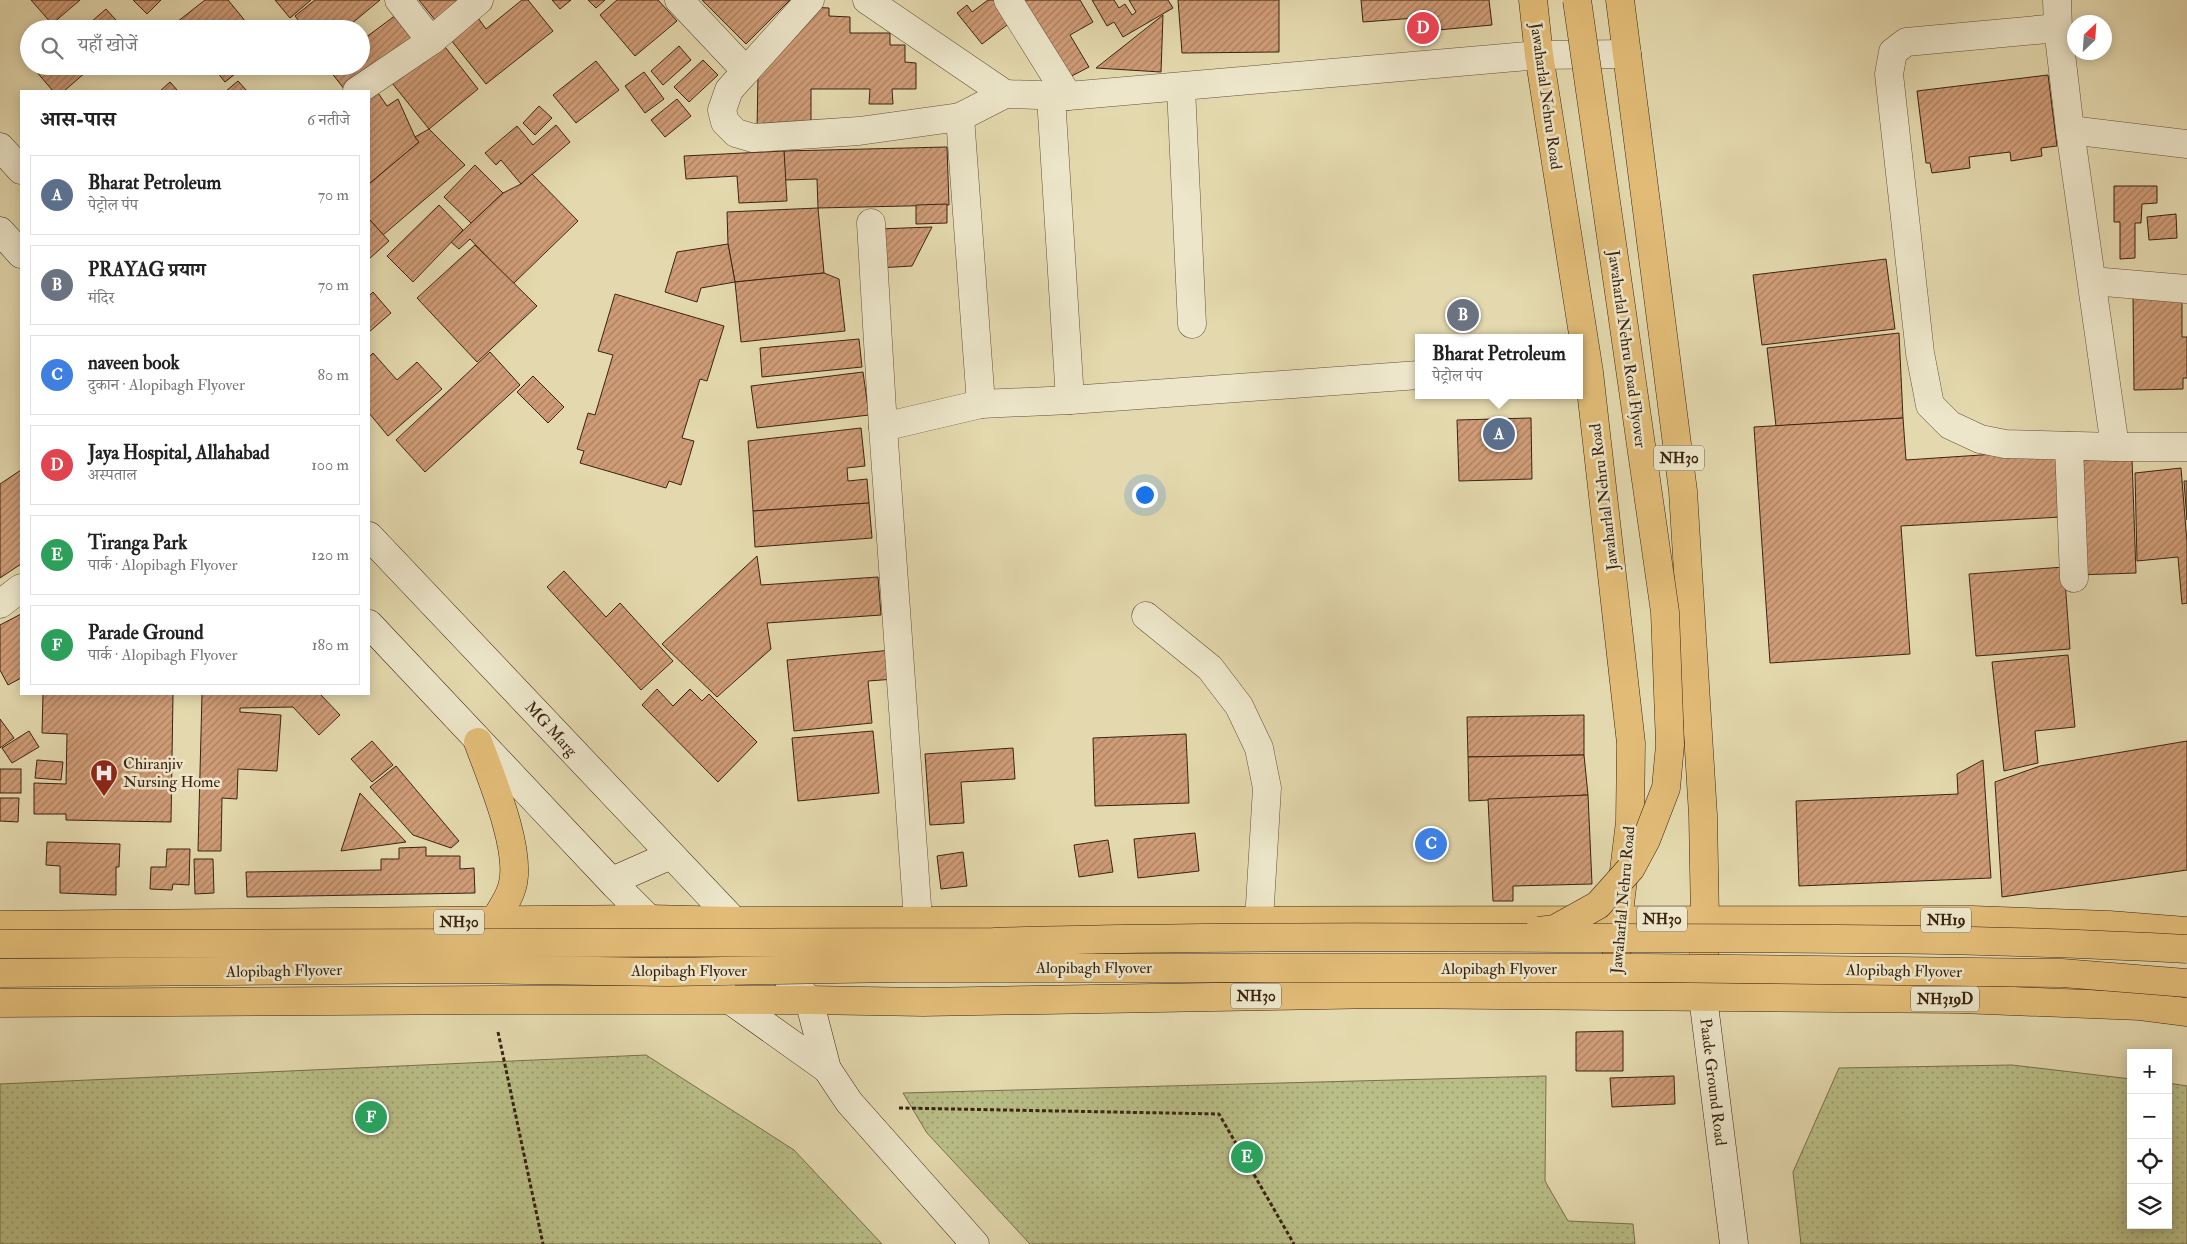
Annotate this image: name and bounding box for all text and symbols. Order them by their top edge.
pin: D [1407,9,1439,47]
north arrow [2067,15,2112,60]
search box [20,20,370,75]
street label: Jawaharlal Nehru Road [1525,20,1566,171]
text: यहाँ खोजें [78,33,138,57]
icon: search [38,34,66,62]
text: आस-पास [40,106,116,133]
text: 6 नतीजे [307,110,350,130]
text: Bharat Petroleum [88,171,221,195]
text: A [52,185,62,205]
text: 70 m [318,185,349,205]
text: पेट्रोल पंप [88,195,138,215]
street label: Jawaharlal Nehru Road Flyover [1602,248,1651,449]
text: PRAYAG प्रयाग [88,258,206,282]
text: B [52,275,62,295]
text: 70 m [318,275,349,295]
text: मंदिर [88,288,114,308]
pin: B [1447,296,1479,334]
popup [1415,334,1583,399]
text: Bharat Petroleum [1432,342,1566,366]
text: naveen book [88,351,180,375]
text: C [51,365,63,385]
text: 80 m [318,365,349,385]
text: पेट्रोल पंप [1432,366,1482,386]
text: दुकान · Alopibagh Flyover [88,375,245,395]
pin: A [1483,415,1515,453]
street label: Jawaharlal Nehru Road [1585,422,1624,573]
text: Jaya Hospital, Allahabad [88,441,270,465]
road number: NH30 [1654,446,1704,470]
text: D [50,455,64,475]
text: 100 m [311,455,349,475]
text: अस्पताल [88,465,137,485]
your location [1132,482,1158,508]
text: Tiranga Park [88,531,187,555]
text: E [51,545,63,565]
text: 120 m [311,545,349,565]
text: पार्क · Alopibagh Flyover [88,555,238,575]
text: Parade Ground [88,621,204,645]
text: F [52,635,62,655]
text: 180 m [312,635,349,655]
text: पार्क · Alopibagh Flyover [88,645,238,665]
street label: MG Marg [521,697,582,761]
place label: Chiranjiv Nursing Home [123,754,220,792]
hospital icon: Chiranjiv Nursing Home [89,758,119,797]
pin: C [1415,825,1447,863]
street label: Jawaharlal Nehru Road [1606,825,1640,976]
road number: NH30 [1637,906,1687,932]
road number: NH19 [1921,908,1971,932]
road number: NH30 [434,910,484,934]
street label: Alopibagh Flyover [1035,958,1152,979]
street label: Alopibagh Flyover [1440,959,1557,980]
street label: Alopibagh Flyover [225,960,342,983]
street label: Alopibagh Flyover [1845,960,1962,983]
street label: Alopibagh Flyover [630,961,747,982]
road number: NH30 [1231,984,1281,1008]
road number: NH319D [1911,986,1979,1012]
street label: Paade Ground Road [1695,1017,1731,1147]
map controls [2127,1049,2172,1229]
button: + [2127,1049,2172,1094]
button: − [2127,1094,2172,1139]
pin: F [355,1098,387,1136]
pin: E [1231,1138,1263,1176]
button: locate [2127,1139,2172,1184]
button: layers [2127,1184,2172,1229]

